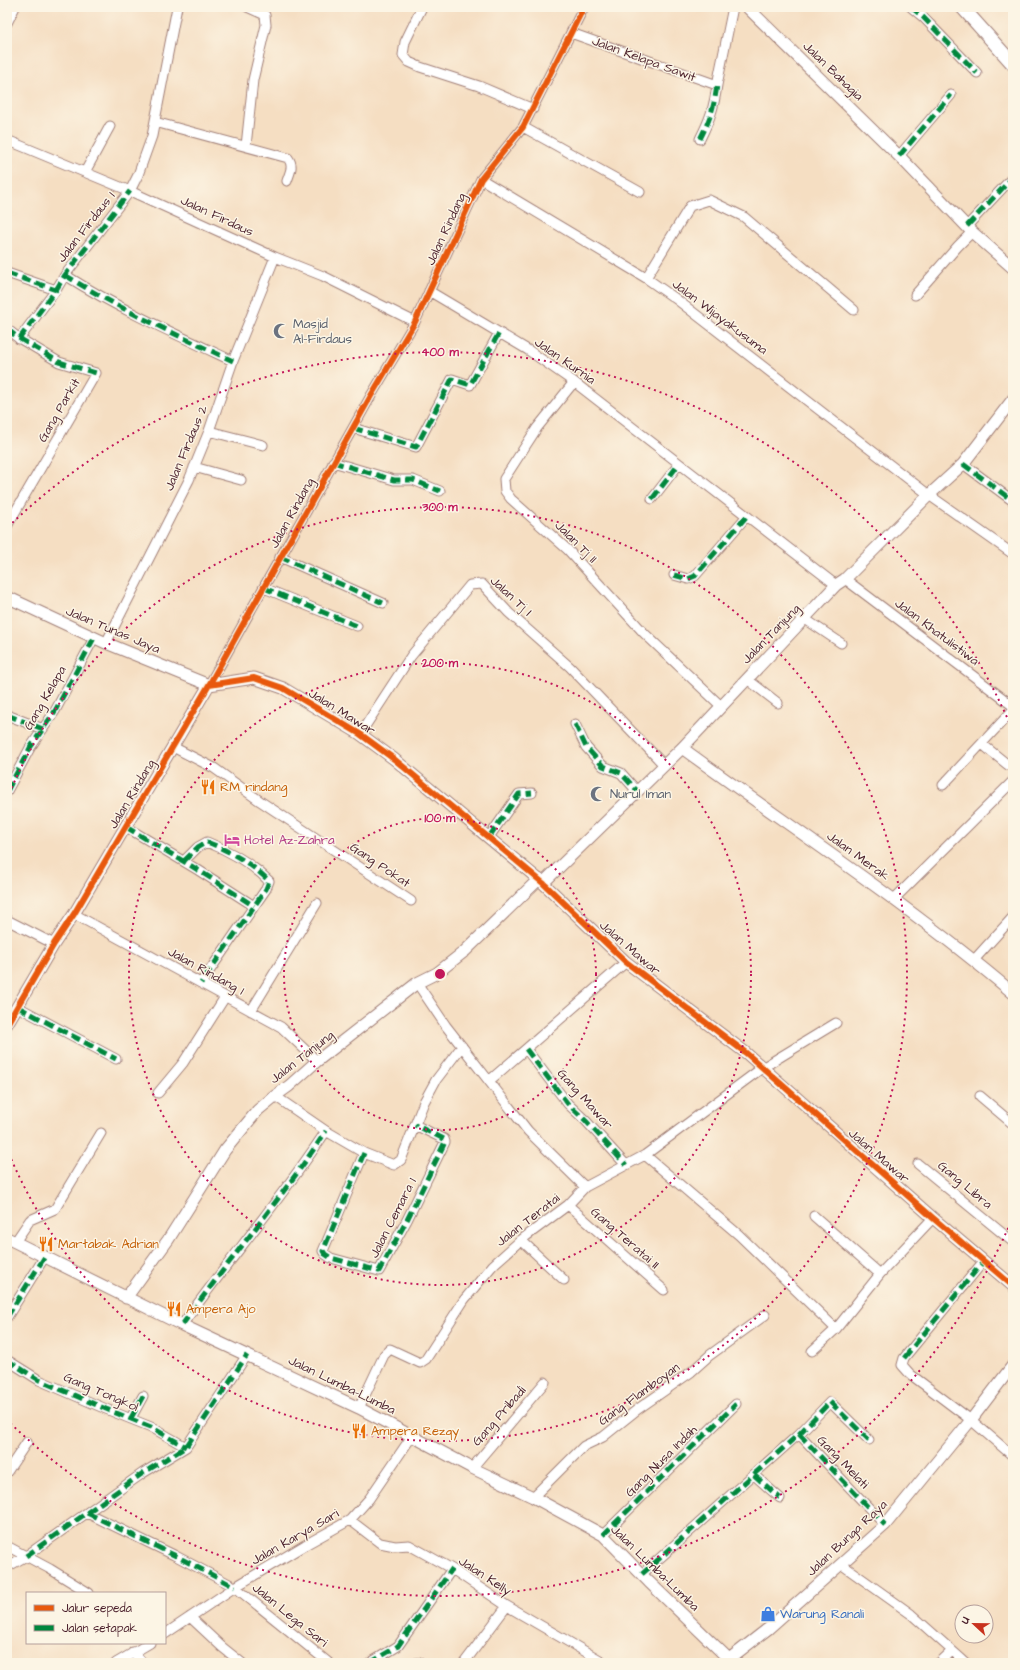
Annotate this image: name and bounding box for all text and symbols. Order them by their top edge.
street label: Jalan Kelapa Sawit [590,32,699,86]
street label: Jalan Bahagia [798,37,868,106]
street label: Jalan Firdaus 1 [53,188,120,266]
street label: Jalan Rindang [421,190,472,269]
street label: Jalan Firdaus [178,191,257,241]
street label: Jalan Wijayakusuma [668,275,772,360]
place label: Masjid Al-Firdaus [293,315,352,348]
mosque icon: Masjid Al-Firdaus [272,322,290,340]
street label: Jalan Kurnia [531,333,599,389]
text: 400 m [421,344,459,361]
street label: Gang Parkit [33,374,86,446]
street label: Jalan Firdaus 2 [160,402,212,493]
street label: Jalan Rindang [265,474,320,552]
text: 300 m [421,499,458,516]
street label: Jalan Tj II [551,517,601,567]
street label: Jalan Tj I [486,572,536,620]
street label: Jalan Khatulistiwa [891,594,983,670]
street label: Jalan Tanjung [738,600,805,669]
street label: Jalan Tunas Jaya [63,602,163,659]
text: 200 m [421,655,459,672]
street label: Gang Kelapa [19,662,72,734]
street label: Jalan Mawar [305,684,379,740]
street label: Jalan Rindang [104,756,161,833]
restaurant icon: RM rindang [199,778,217,796]
place label: RM rindang [220,778,288,797]
mosque icon: Nurul Iman [589,785,607,803]
place label: Nurul Iman [610,785,671,803]
text: 100 m [425,810,456,827]
street label: Jalan Merak [823,827,893,885]
hotel icon: Hotel Az-Zahra [223,831,241,849]
place label: Hotel Az-Zahra [244,831,335,849]
street label: Gang Pokat [346,838,414,893]
street label: Jalan Mawar [596,916,664,980]
street label: Jalan Rindang 1 [164,943,248,1000]
centre of rings [433,967,447,981]
street label: Jalan Tanjung [266,1026,339,1089]
street label: Gang Mawar [552,1065,617,1134]
street label: Jalan Mawar [845,1124,913,1188]
street label: Gang Libra [933,1157,996,1214]
street label: Jalan Cemara 1 [365,1175,421,1261]
street label: Jalan Teratai [492,1189,564,1251]
street label: Gang Teratai II [586,1203,663,1274]
restaurant icon: Martabak Adrian [37,1235,55,1253]
place label: Martabak Adrian [58,1235,159,1253]
restaurant icon: Ampera Ajo [165,1300,183,1318]
place label: Ampera Ajo [186,1300,256,1318]
street label: Jalan Lumba-Lumba [285,1351,399,1419]
street label: Gang Flamboyan [595,1358,684,1431]
street label: Gang Tongkol [60,1368,141,1417]
street label: Gang Pribadi [468,1382,531,1450]
street label: Gang Nusa Indah [621,1421,702,1502]
restaurant icon: Ampera Rezqy [350,1422,368,1440]
place label: Ampera Rezqy [371,1422,459,1441]
street label: Gang Melati [812,1431,873,1493]
street label: Jalan Bunga Raya [803,1496,892,1581]
street label: Jalan Karya Sari [248,1505,343,1570]
street label: Jalan Lumba-Lumba [607,1521,704,1615]
street label: Jalan Kelly [454,1552,515,1601]
street label: Jalan Lega Sari [248,1579,332,1652]
legend [26,1592,166,1644]
text: Jalur sepeda [62,1600,132,1617]
north arrow [954,1604,994,1644]
shop icon: Warung Ranali [759,1605,777,1623]
place label: Warung Ranali [780,1605,864,1624]
text: U [957,1615,973,1627]
text: Jalan setapak [62,1620,138,1637]

